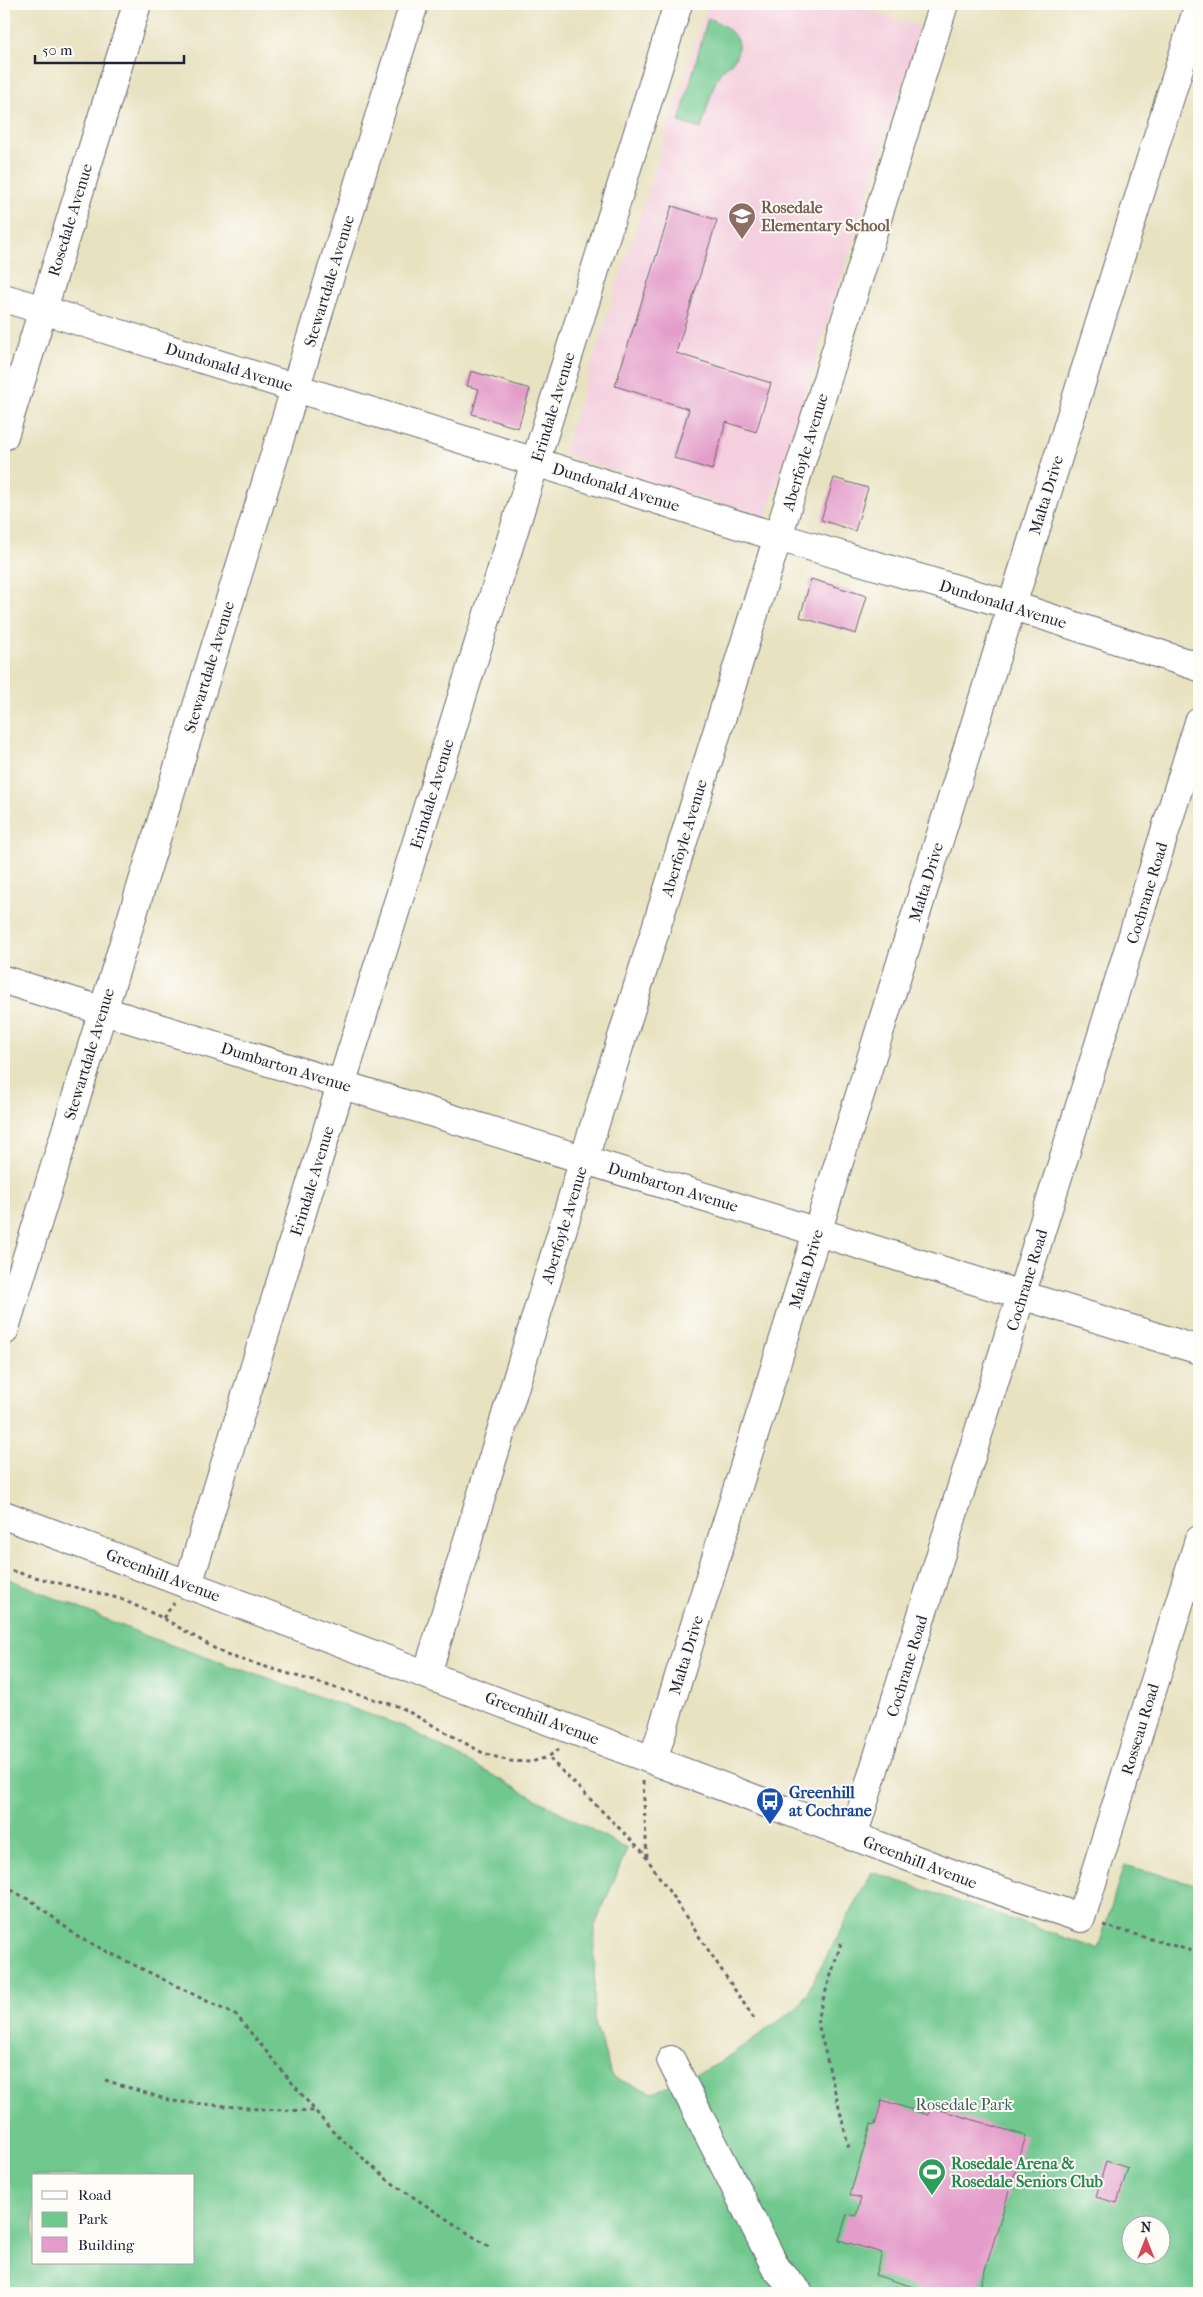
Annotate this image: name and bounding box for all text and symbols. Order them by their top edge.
scale bar [35,32,184,64]
text: 50 m [42,41,73,59]
street label: Rosedale Avenue [44,161,96,279]
place label: Rosedale Elementary School [761,198,890,236]
school or university icon: Rosedale Elementary School [727,201,757,240]
street label: Stewartdale Avenue [300,213,358,349]
street label: Dundonald Avenue [163,339,295,395]
street label: Erindale Avenue [527,350,579,464]
street label: Aberfoyle Avenue [778,391,832,514]
street label: Malta Drive [1025,453,1067,537]
street label: Dundonald Avenue [550,459,682,515]
street label: Dundonald Avenue [937,576,1069,632]
street label: Stewartdale Avenue [180,599,238,735]
street label: Erindale Avenue [406,737,458,851]
street label: Aberfoyle Avenue [657,777,711,900]
street label: Malta Drive [905,840,947,924]
street label: Cochrane Road [1123,840,1172,946]
street label: Stewartdale Avenue [60,986,118,1122]
street label: Dumbarton Avenue [219,1038,354,1096]
street label: Erindale Avenue [286,1124,338,1238]
street label: Dumbarton Avenue [606,1158,741,1216]
street label: Aberfoyle Avenue [537,1164,591,1287]
street label: Malta Drive [785,1227,827,1311]
street label: Cochrane Road [1003,1227,1052,1333]
street label: Greenhill Avenue [103,1544,223,1606]
street label: Malta Drive [665,1613,707,1697]
street label: Cochrane Road [883,1613,932,1719]
street label: Rosseau Road [1117,1681,1163,1777]
street label: Greenhill Avenue [482,1687,602,1749]
place label: Greenhill at Cochrane [789,1783,872,1820]
bus stop icon: Greenhill at Cochrane [755,1786,785,1825]
street label: Greenhill Avenue [860,1831,980,1893]
park label: Rosedale Park [916,2095,1013,2114]
place label: Rosedale Arena & Rosedale Seniors Club [951,2154,1103,2191]
sports icon: Rosedale Arena & Rosedale Seniors Club [917,2157,947,2196]
legend [32,2174,195,2264]
text: Road [78,2186,112,2204]
text: Park [78,2210,108,2228]
north arrow [1120,2214,1170,2264]
text: N [1141,2219,1152,2236]
text: Building [78,2236,135,2254]

